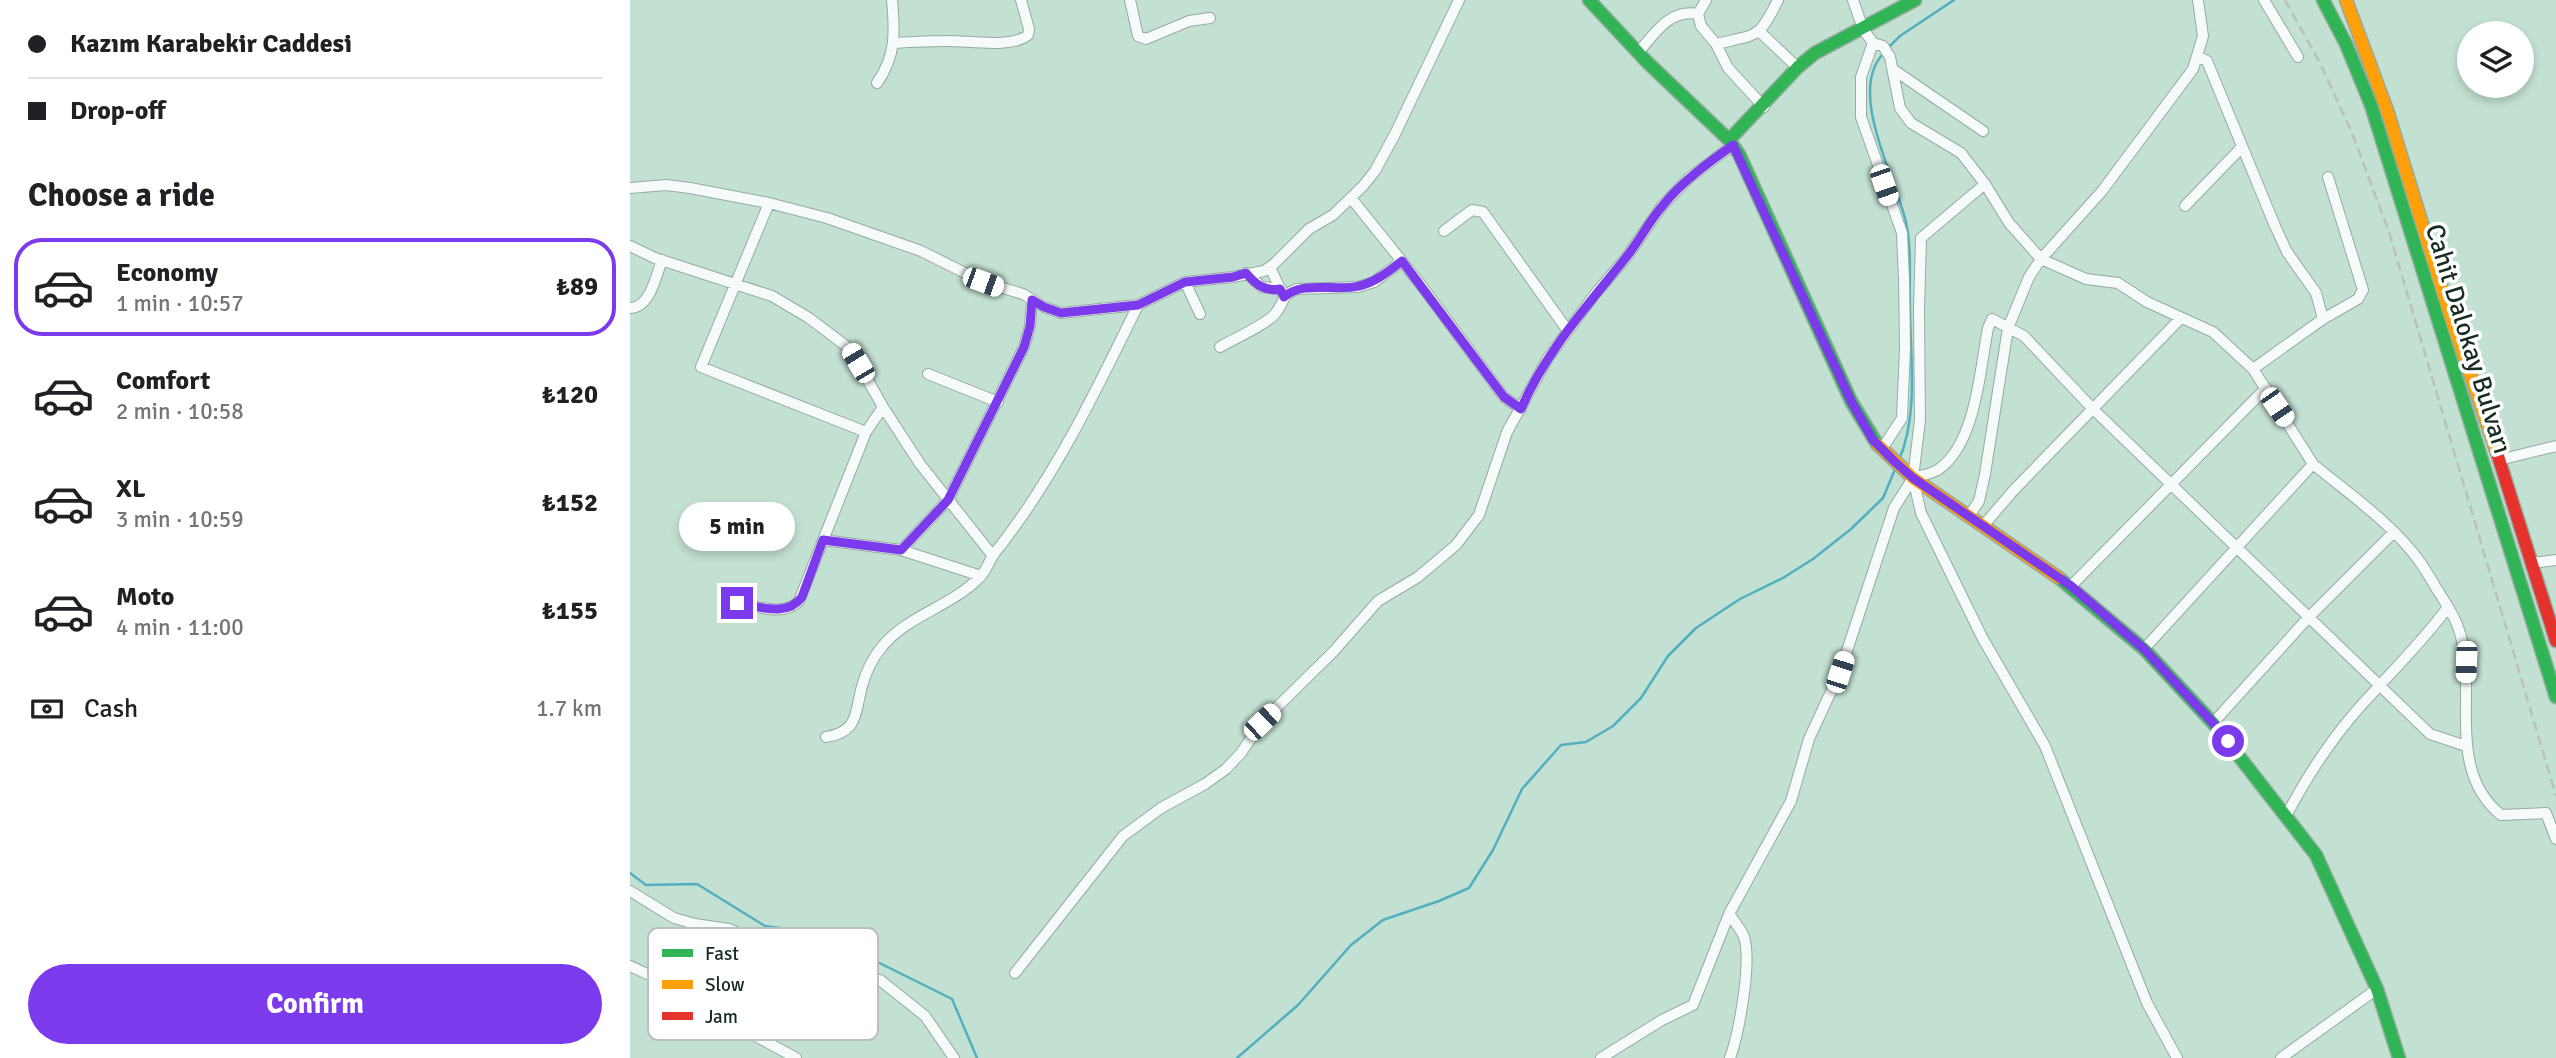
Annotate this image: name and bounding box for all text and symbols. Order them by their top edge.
map controls [2457,21,2534,98]
button: layers [2457,21,2534,98]
text: Kazım Karabekir Caddesi [70,28,352,60]
text: Drop-off [70,95,166,127]
car [1868,162,1901,208]
text: Choose a ride [28,176,215,215]
street label: Cahit Dalokay Bulvarı [2418,220,2518,458]
icon: car [32,256,95,319]
text: Economy [116,257,218,289]
car [960,265,1007,299]
text: ₺89 [556,271,598,303]
text: 1 min · 10:57 [116,289,244,318]
car [839,340,878,386]
icon: car [32,364,95,427]
text: Comfort [116,365,210,397]
text: ₺120 [542,379,598,411]
car [2257,384,2298,430]
text: 2 min · 10:58 [116,397,244,426]
icon: car [32,472,95,535]
text: XL [116,473,146,505]
text: ₺152 [542,487,598,519]
callout: 5 min [679,502,795,550]
text: 3 min · 10:59 [116,505,244,534]
text: 5 min [709,512,765,541]
icon: car [32,580,95,643]
text: Moto [116,581,174,613]
route end [721,587,753,619]
text: ₺155 [542,595,598,627]
text: 4 min · 11:00 [116,613,244,642]
car [2455,641,2478,683]
car [1824,649,1857,695]
icon: cash [28,690,66,728]
text: Cash [84,693,138,725]
text: 1.7 km [536,694,602,723]
car [1240,700,1285,744]
route start [2212,725,2244,757]
legend [648,928,878,1040]
text: Fast [705,942,739,966]
button: Confirm [28,964,602,1044]
text: Slow [705,973,745,997]
text: Jam [705,1005,738,1029]

